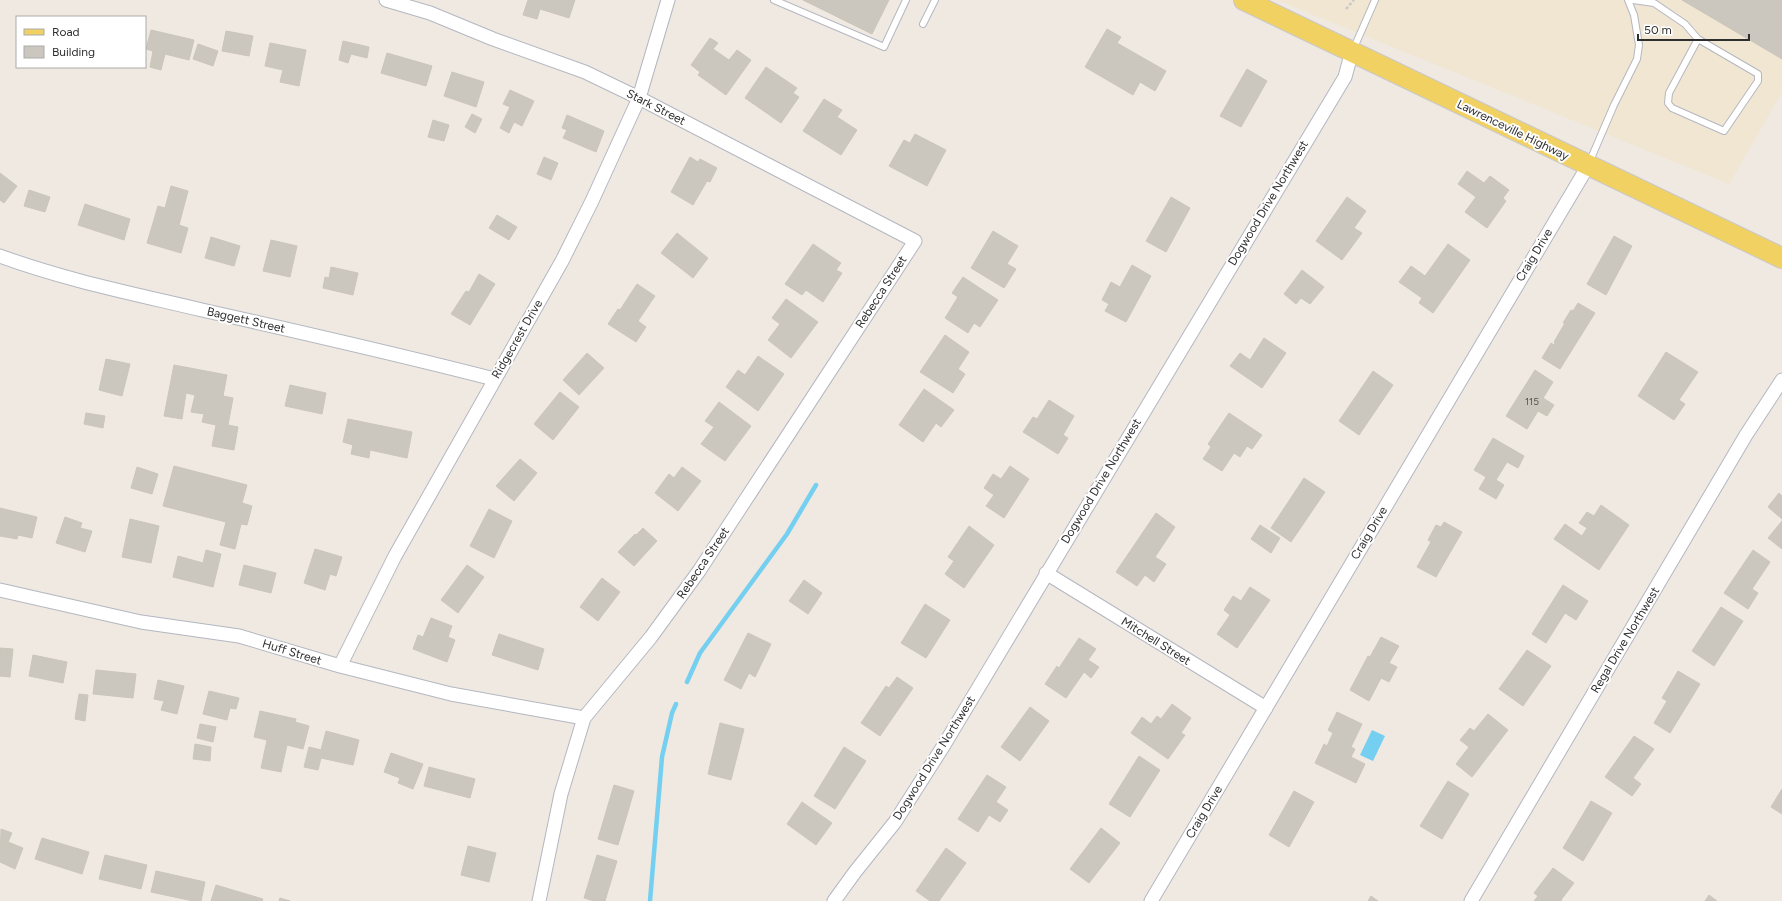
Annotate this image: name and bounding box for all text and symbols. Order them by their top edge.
legend [16,16,146,68]
scale bar [1638,16,1749,42]
text: 50 m [1644,23,1672,37]
text: Road [52,25,80,39]
text: Building [52,45,95,59]
street label: Stark Street [624,86,688,128]
street label: Lawrenceville Highway [1455,97,1572,163]
street label: Dogwood Drive Northwest [1225,137,1311,268]
street label: Craig Drive [1513,226,1556,284]
street label: Rebecca Street [852,253,910,331]
street label: Ridgecrest Drive [489,297,545,381]
street label: Baggett Street [206,304,287,336]
house number: 115 [1525,395,1539,408]
street label: Dogwood Drive Northwest [1058,415,1144,546]
street label: Craig Drive [1348,504,1391,562]
street label: Rebecca Street [674,524,732,601]
street label: Regal Drive Northwest [1588,584,1662,695]
street label: Mitchell Street [1119,614,1194,668]
street label: Huff Street [261,636,324,668]
street label: Dogwood Drive Northwest [890,693,978,823]
street label: Craig Drive [1183,783,1226,841]

